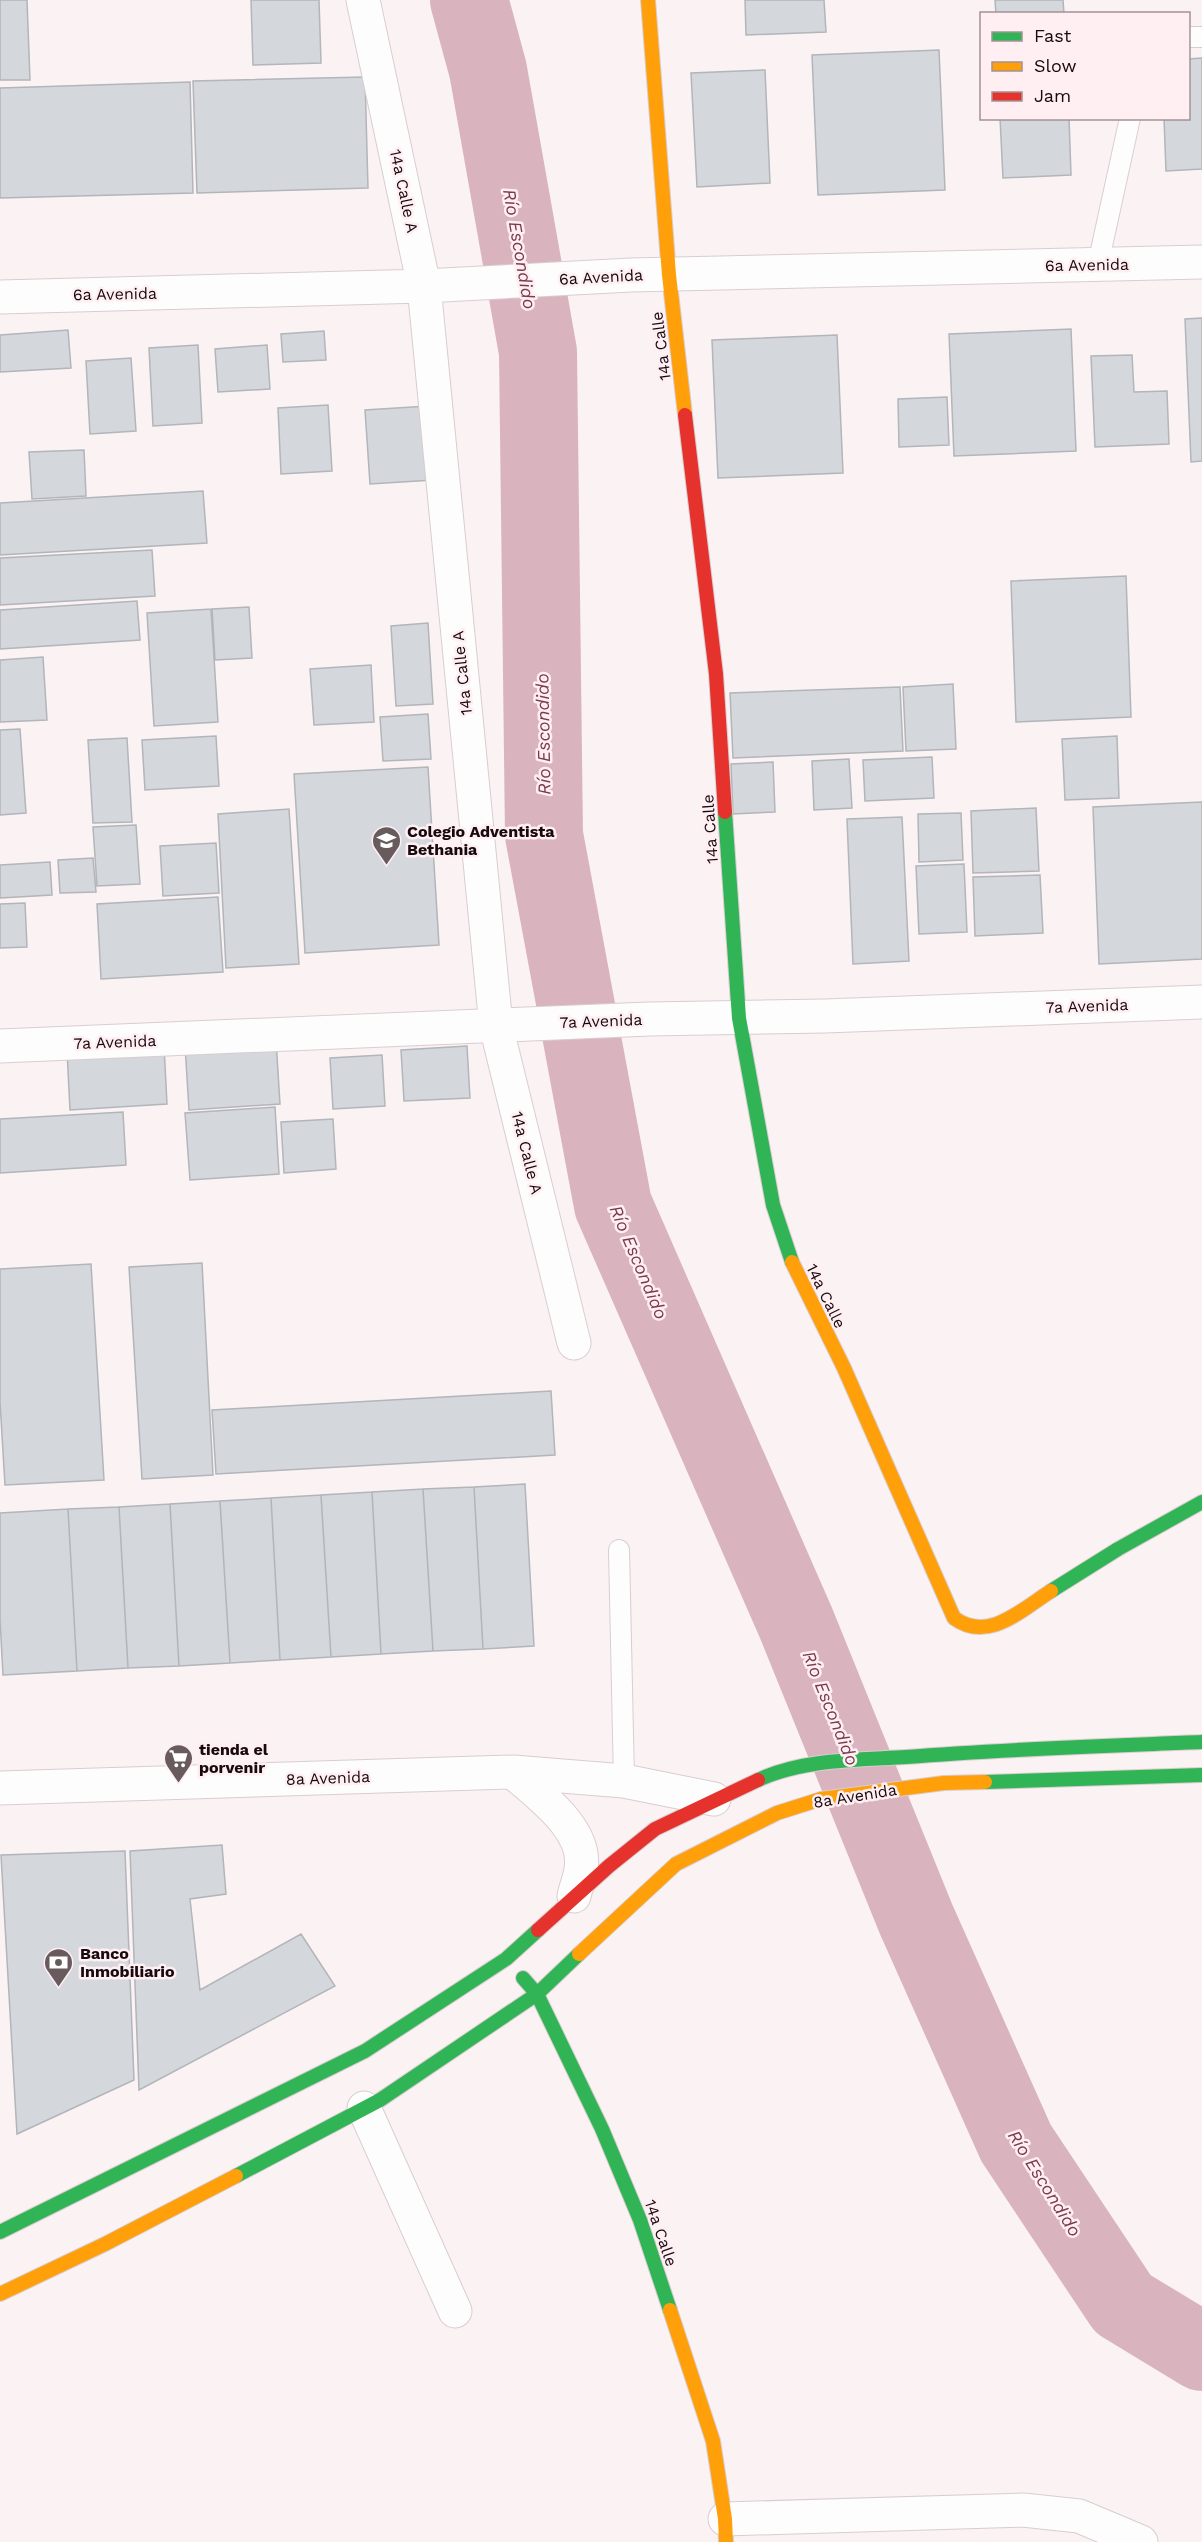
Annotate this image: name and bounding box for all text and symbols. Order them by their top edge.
legend [980,12,1190,120]
text: Fast [1034,25,1072,46]
text: Slow [1034,55,1077,76]
text: Jam [1034,85,1071,106]
street label: 14a Calle A [386,148,422,235]
water label: Río Escondido [499,187,541,311]
street label: 6a Avenida [1045,255,1129,275]
street label: 6a Avenida [559,265,643,289]
street label: 6a Avenida [73,284,157,304]
street label: 14a Calle [647,310,675,382]
street label: 14a Calle A [448,630,476,716]
water label: Río Escondido [531,673,555,795]
street label: 14a Calle [698,794,722,864]
place label: Colegio Adventista Bethania [407,822,555,859]
school or university icon: Colegio Adventista Bethania [370,824,402,866]
street label: 7a Avenida [1045,995,1129,1017]
street label: 7a Avenida [559,1010,643,1032]
street label: 7a Avenida [73,1031,157,1053]
street label: 14a Calle A [508,1110,547,1197]
water label: Río Escondido [606,1202,672,1322]
street label: 14a Calle [802,1261,850,1331]
water label: Río Escondido [798,1648,864,1768]
place label: tienda el porvenir [199,1740,269,1777]
supermarket icon: tienda el porvenir [162,1742,194,1784]
street label: 8a Avenida [286,1767,370,1789]
street label: 8a Avenida [812,1780,898,1812]
place label: Banco Inmobiliario [80,1944,175,1981]
bank icon: Banco Inmobiliario [43,1946,75,1988]
water label: Río Escondido [1004,2126,1086,2240]
street label: 14a Calle [641,2197,681,2269]

